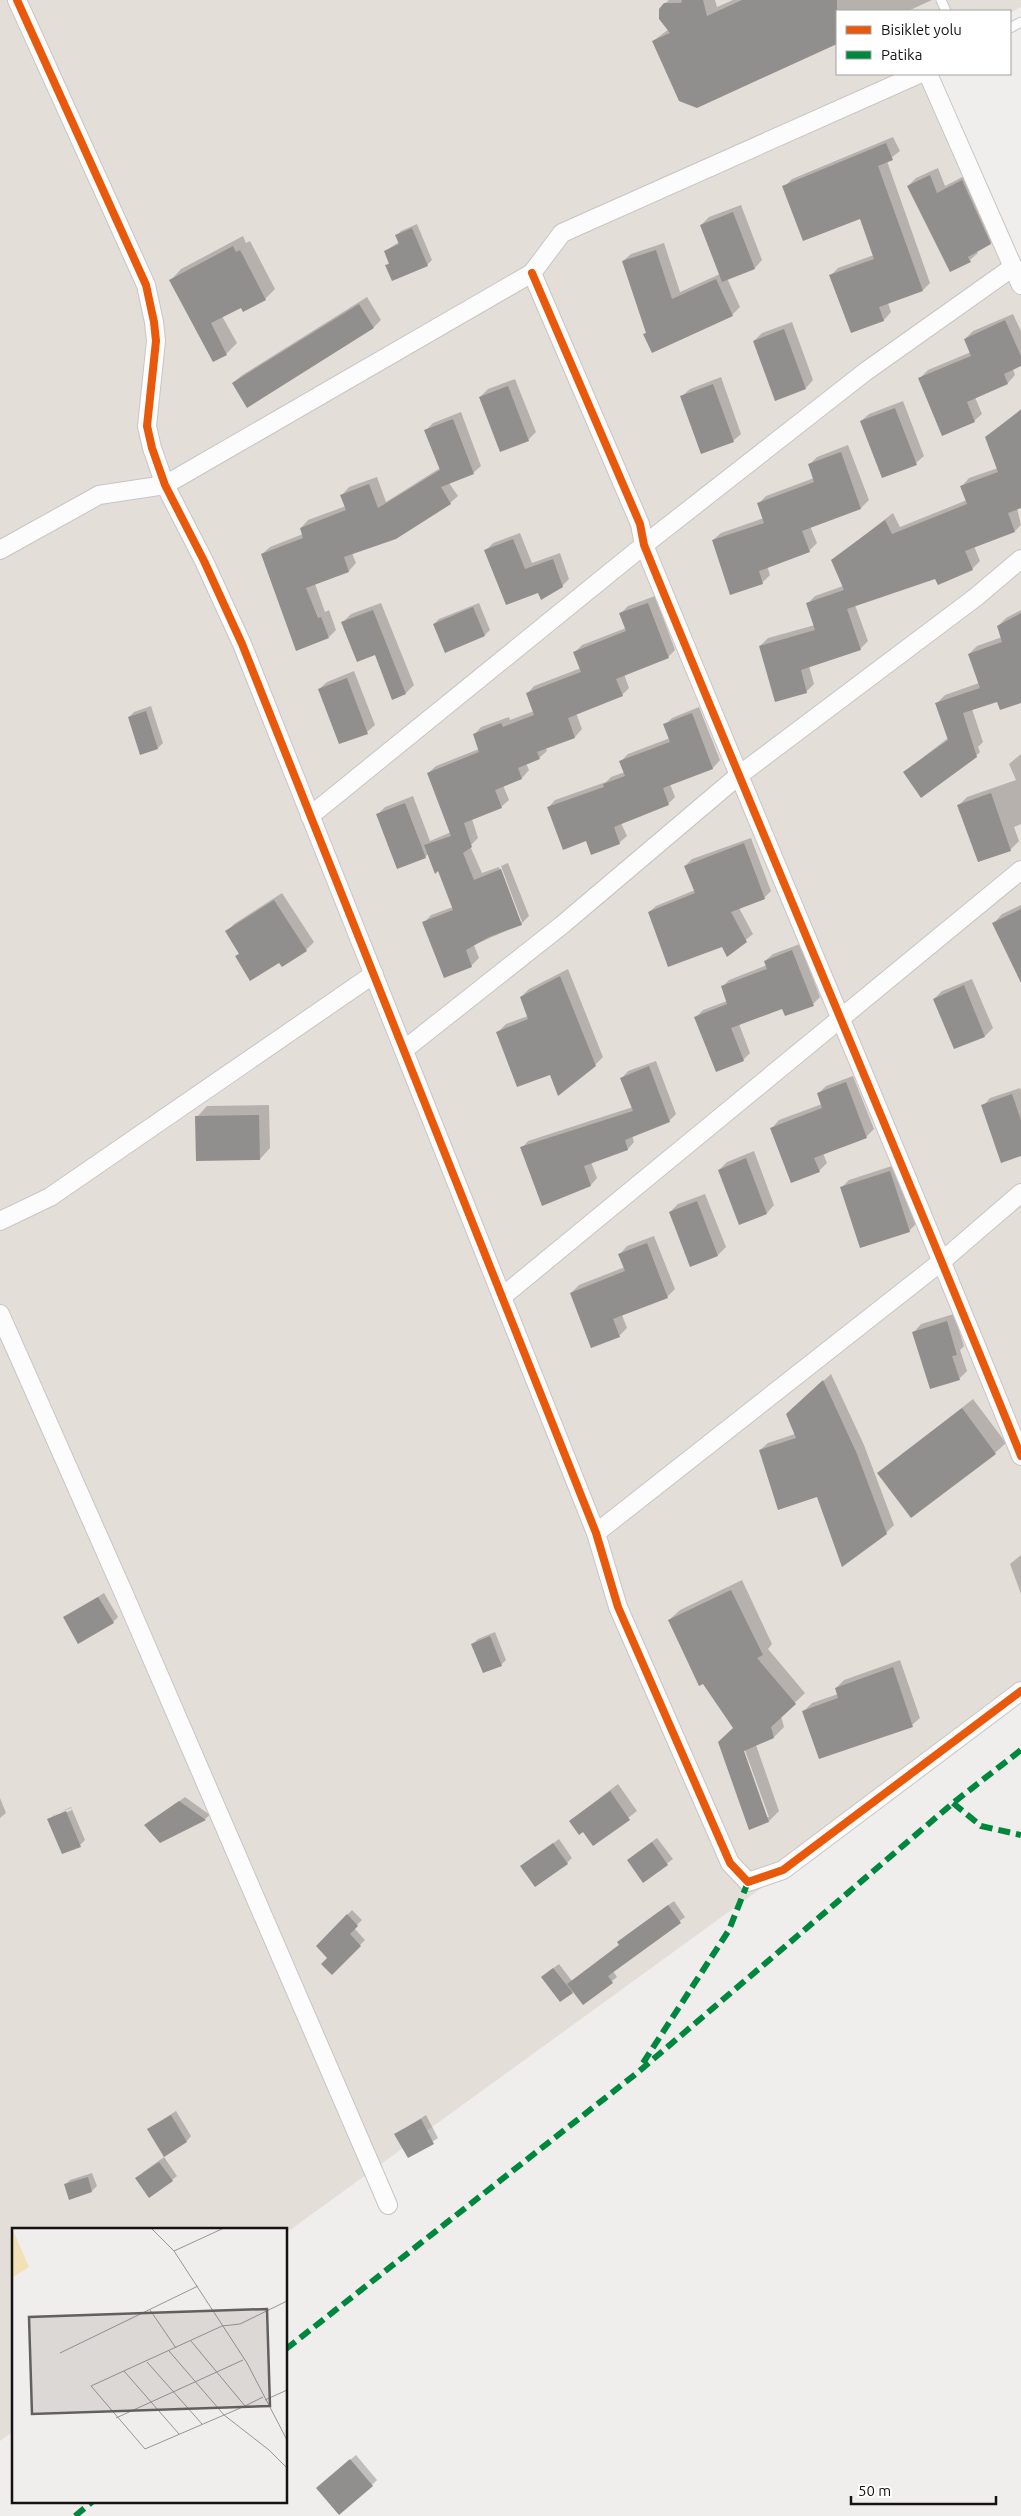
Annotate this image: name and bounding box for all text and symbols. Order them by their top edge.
legend [836,10,1011,75]
text: Bisiklet yolu [881,21,962,38]
text: Patika [881,46,922,63]
inset map [12,2228,288,2504]
scale bar [851,2474,996,2506]
text: 50 m [858,2482,891,2499]

